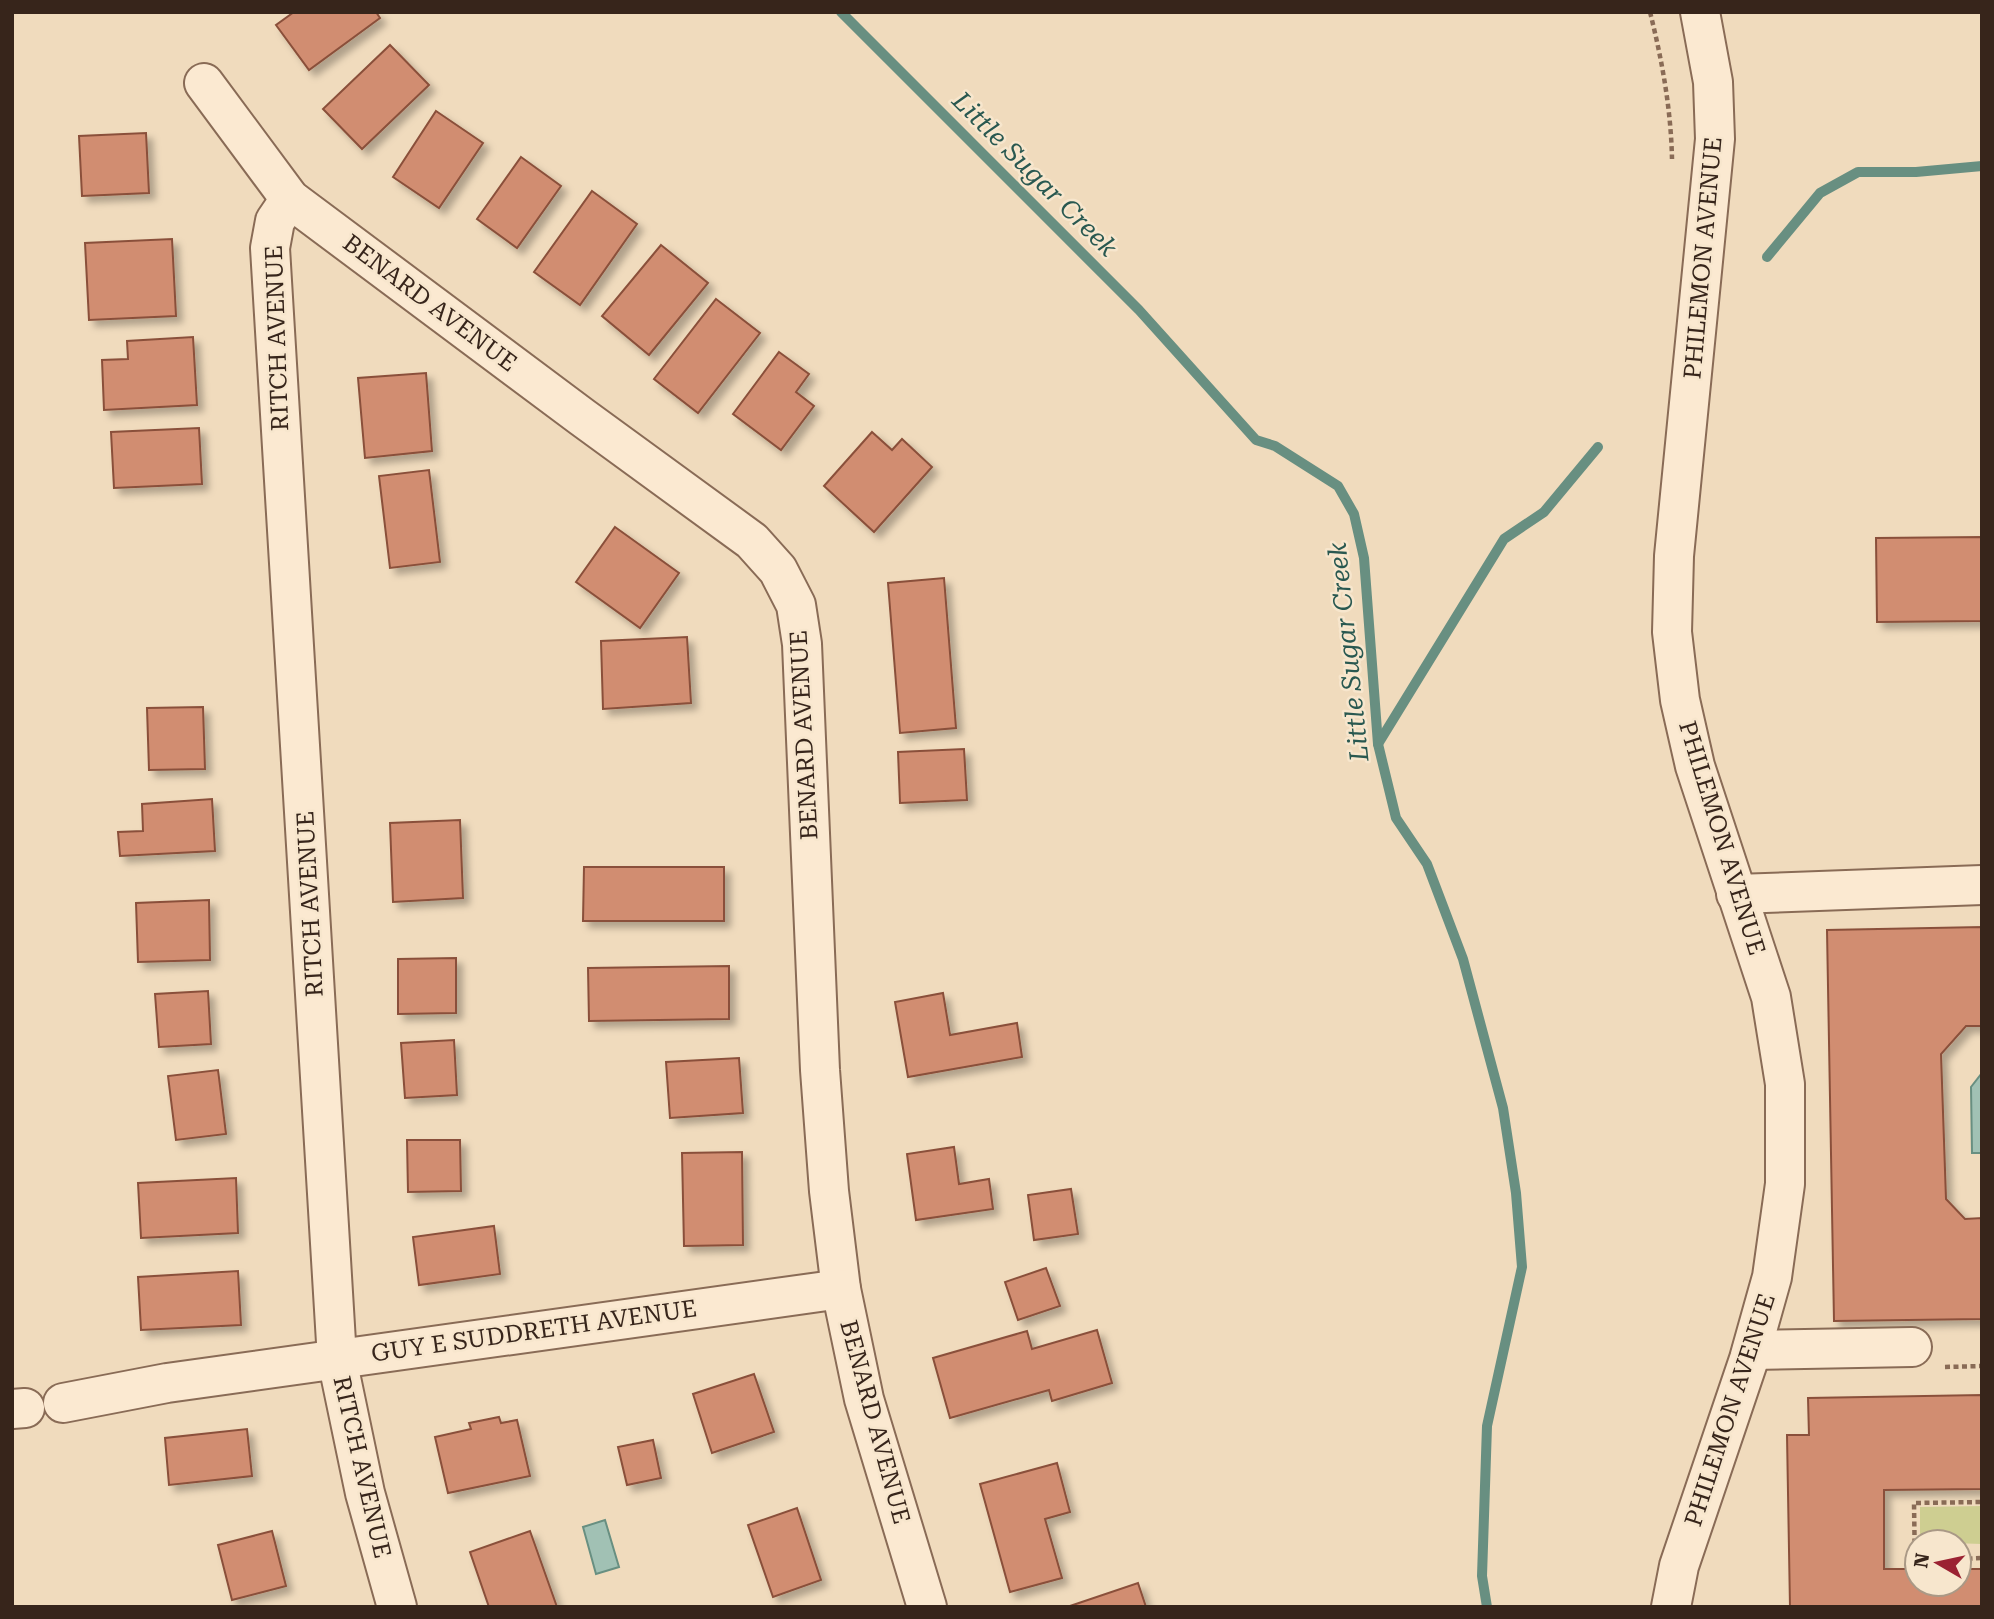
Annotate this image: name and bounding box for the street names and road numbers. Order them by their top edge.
street label: PHILEMON AVENUE [1678,136,1728,380]
street label: BENARD AVENUE [338,229,522,377]
street label: RITCH AVENUE [260,245,294,431]
street label: BENARD AVENUE [785,629,823,841]
street label: PHILEMON AVENUE [1673,718,1771,958]
street label: RITCH AVENUE [291,810,329,998]
street label: PHILEMON AVENUE [1679,1290,1781,1530]
street label: GUY E SUDDRETH AVENUE [369,1294,699,1368]
street label: BENARD AVENUE [834,1317,916,1527]
street label: RITCH AVENUE [327,1373,397,1561]

